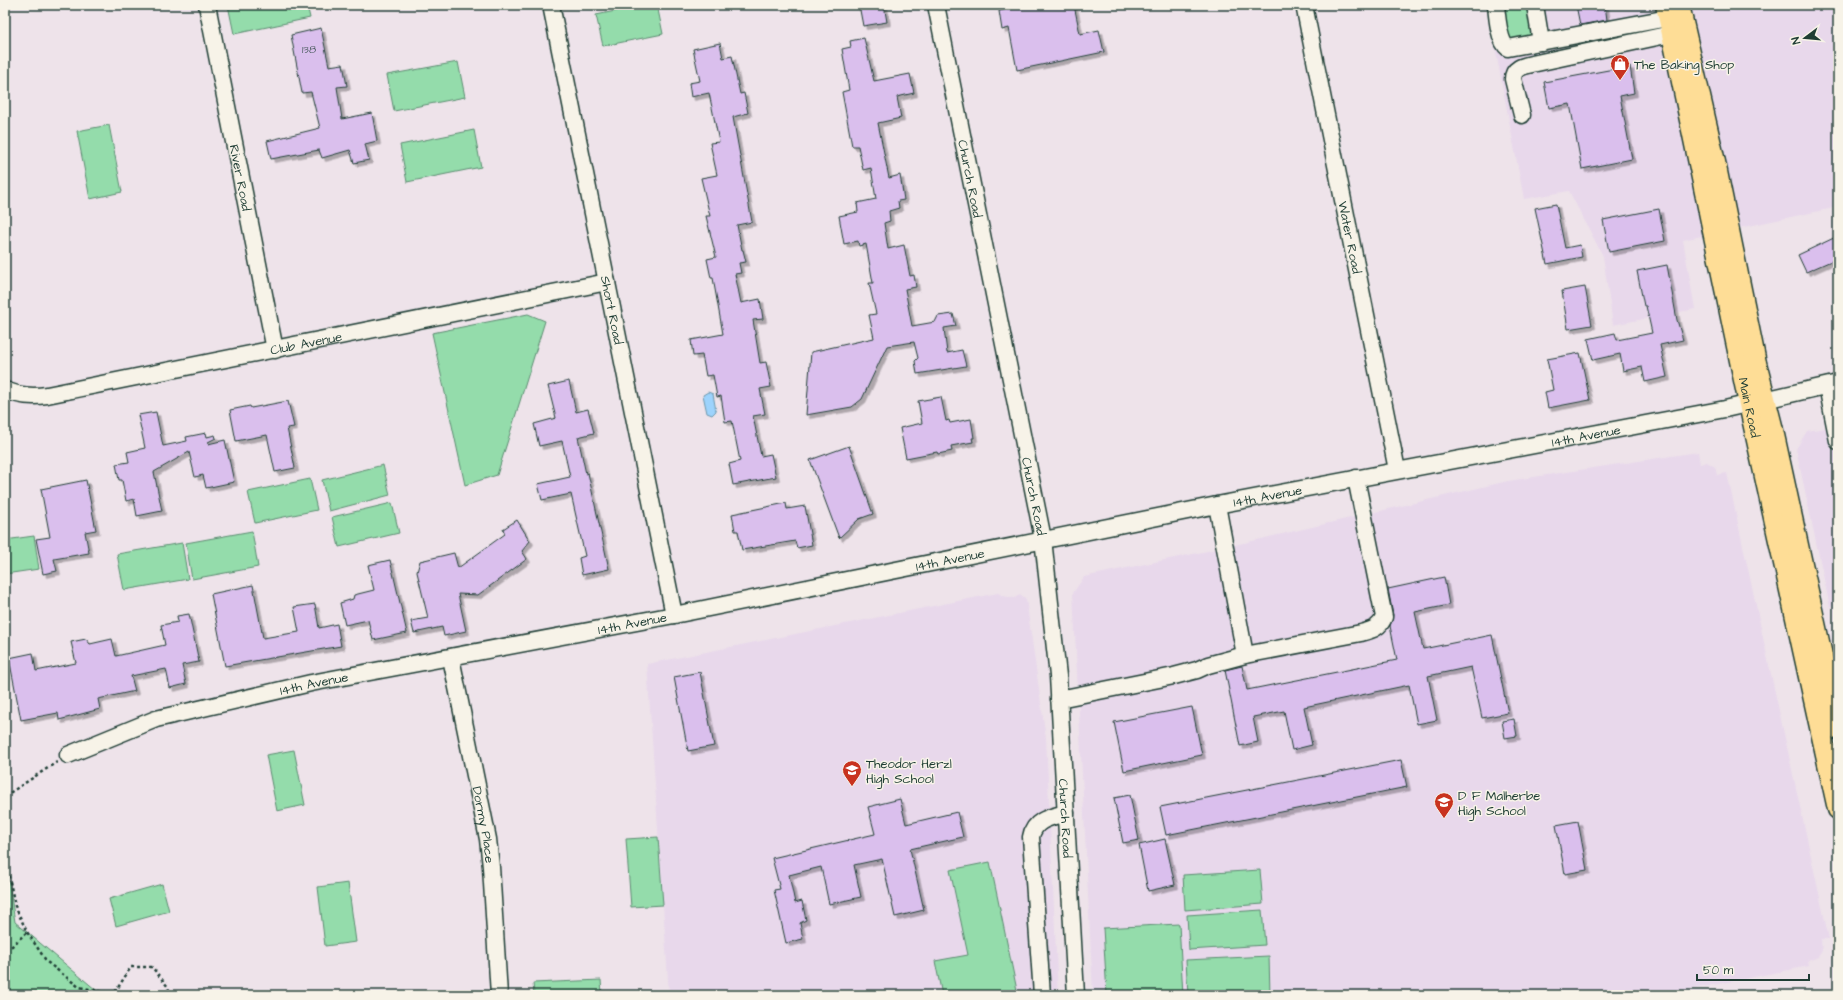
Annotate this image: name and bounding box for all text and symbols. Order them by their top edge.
north arrow [1785,18,1825,58]
text: N [1788,35,1804,46]
house number: 138 [302,42,316,57]
shop icon: The Baking Shop [1609,53,1631,81]
place label: The Baking Shop [1634,56,1734,75]
street label: Church Road [953,138,986,220]
street label: River Road [225,143,255,213]
street label: Water Road [1333,200,1366,276]
street label: Short Road [596,274,627,346]
street label: Club Avenue [269,328,344,360]
street label: Main Road [1734,376,1764,440]
street label: 14th Avenue [1550,421,1622,452]
street label: Church Road [1017,456,1050,537]
street label: 14th Avenue [1232,481,1304,512]
street label: 14th Avenue [914,544,986,576]
street label: 14th Avenue [596,609,668,639]
street label: 14th Avenue [278,668,350,700]
place label: Theodor Herzl High School [866,755,952,789]
school or university icon: Theodor Herzl High School [841,759,863,787]
street label: Church Road [1054,778,1076,859]
street label: Dormy Place [467,785,499,864]
place label: D F Malherbe High School [1458,787,1540,821]
school or university icon: D F Malherbe High School [1433,791,1455,819]
scale bar [1697,956,1809,982]
text: 50 m [1703,962,1734,979]

